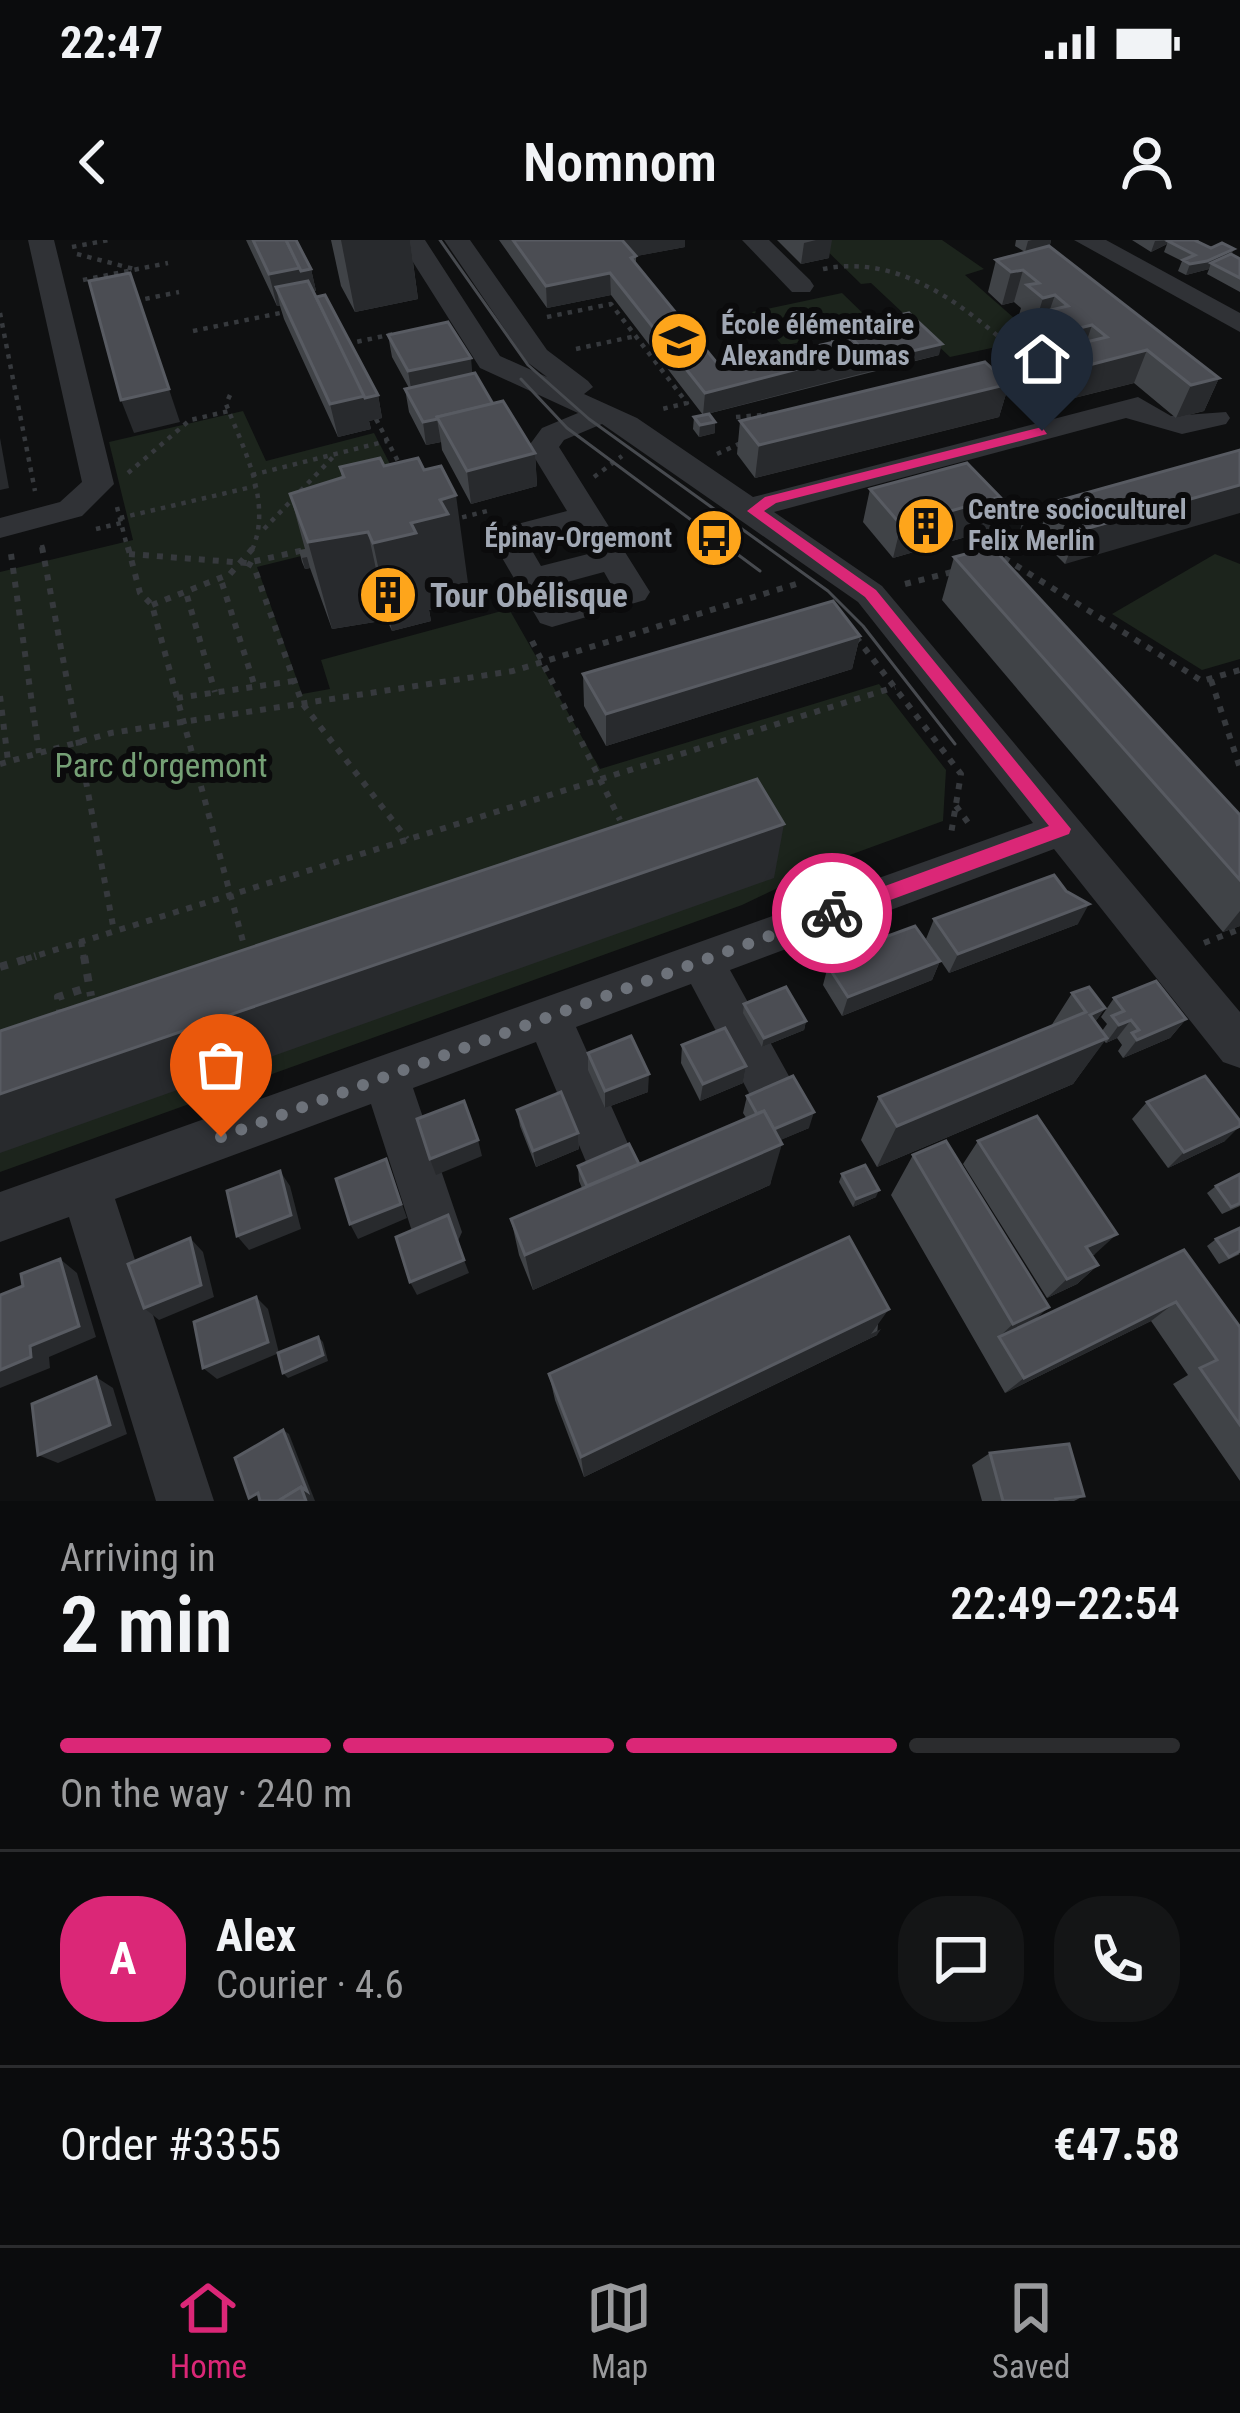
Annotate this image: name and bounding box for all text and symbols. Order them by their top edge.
text: 22:47 [60,16,163,69]
icon: back [60,129,126,195]
icon: person [1114,129,1180,195]
text: Nomnom [523,131,717,194]
place label: École élémentaire Alexandre Dumas [721,308,914,372]
pin [991,308,1093,431]
school or university icon: École élémentaire Alexandre Dumas [648,310,710,372]
icon: home [1009,326,1075,392]
place label: Centre socioculturel Felix Merlin [968,494,1187,557]
building icon: Centre socioculturel Felix Merlin [895,495,957,557]
bus stop icon: Épinay-Orgemont [683,507,745,569]
place label: Épinay-Orgemont [484,521,672,554]
building icon: Tour Obélisque [357,564,419,626]
place label: Tour Obélisque [430,576,628,615]
park label: Parc d'orgemont [55,746,267,785]
courier [772,853,892,973]
icon: bike [799,880,865,946]
pin [170,1014,272,1137]
icon: bag [188,1032,254,1098]
text: Arriving in [60,1535,216,1581]
text: 22:49–22:54 [950,1577,1180,1630]
text: 2 min [60,1580,233,1671]
text: On the way · 240 m [60,1771,352,1817]
button: chat [898,1896,1024,2022]
button: phone [1054,1896,1180,2022]
text: Alex [216,1909,296,1962]
text: A [110,1932,136,1985]
text: Courier · 4.6 [216,1962,404,2008]
text: Order #3355 [60,2118,281,2171]
text: €47.58 [1053,2118,1180,2171]
tab: Home [170,2275,247,2386]
tab: Map [586,2275,652,2386]
tab: Saved [992,2275,1070,2386]

